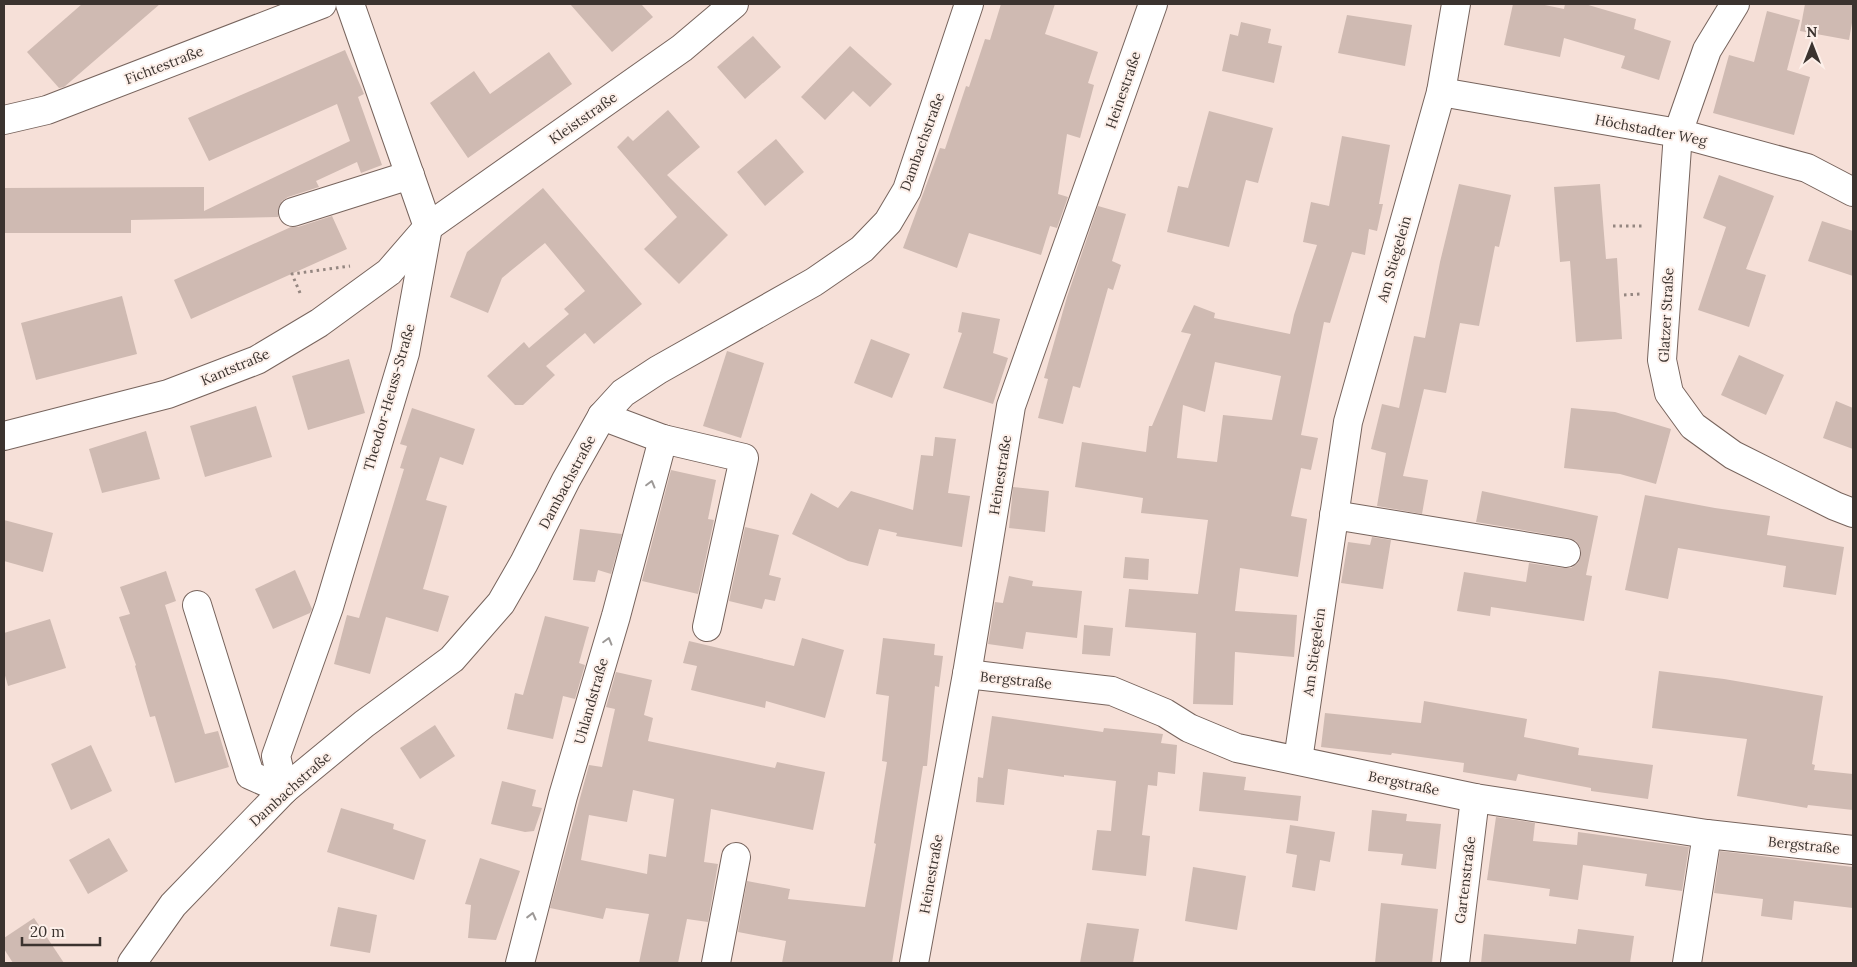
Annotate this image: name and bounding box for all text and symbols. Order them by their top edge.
north arrow [1787,20,1837,70]
text: N [1807,23,1818,41]
street label: Fichtestraße [122,42,206,88]
street label: Heinestraße [1101,49,1145,131]
street label: Kleiststraße [545,88,621,148]
street label: Dambachstraße [896,90,948,194]
street label: Höchstadter Weg [1594,110,1709,150]
street label: Am Stiegelein [1373,213,1415,305]
street label: Glatzer Straße [1655,267,1677,363]
street label: Theodor-Heuss-Straße [359,321,419,473]
street label: Kantstraße [198,344,272,390]
street label: Dambachstraße [535,432,599,532]
street label: Heinestraße [985,433,1015,516]
one-way arrow [645,481,655,489]
street label: Am Stiegelein [1299,606,1329,698]
one-way arrow [603,638,613,646]
street label: Uhlandstraße [570,655,612,746]
street label: Bergstraße [979,667,1053,693]
street label: Dambachstraße [246,747,335,830]
street label: Bergstraße [1367,767,1442,799]
street label: Heinestraße [915,832,947,915]
street label: Bergstraße [1767,832,1841,858]
street label: Gartenstraße [1451,835,1479,925]
one-way arrow [526,912,537,921]
scale bar [22,914,100,946]
text: 20 m [30,922,65,941]

